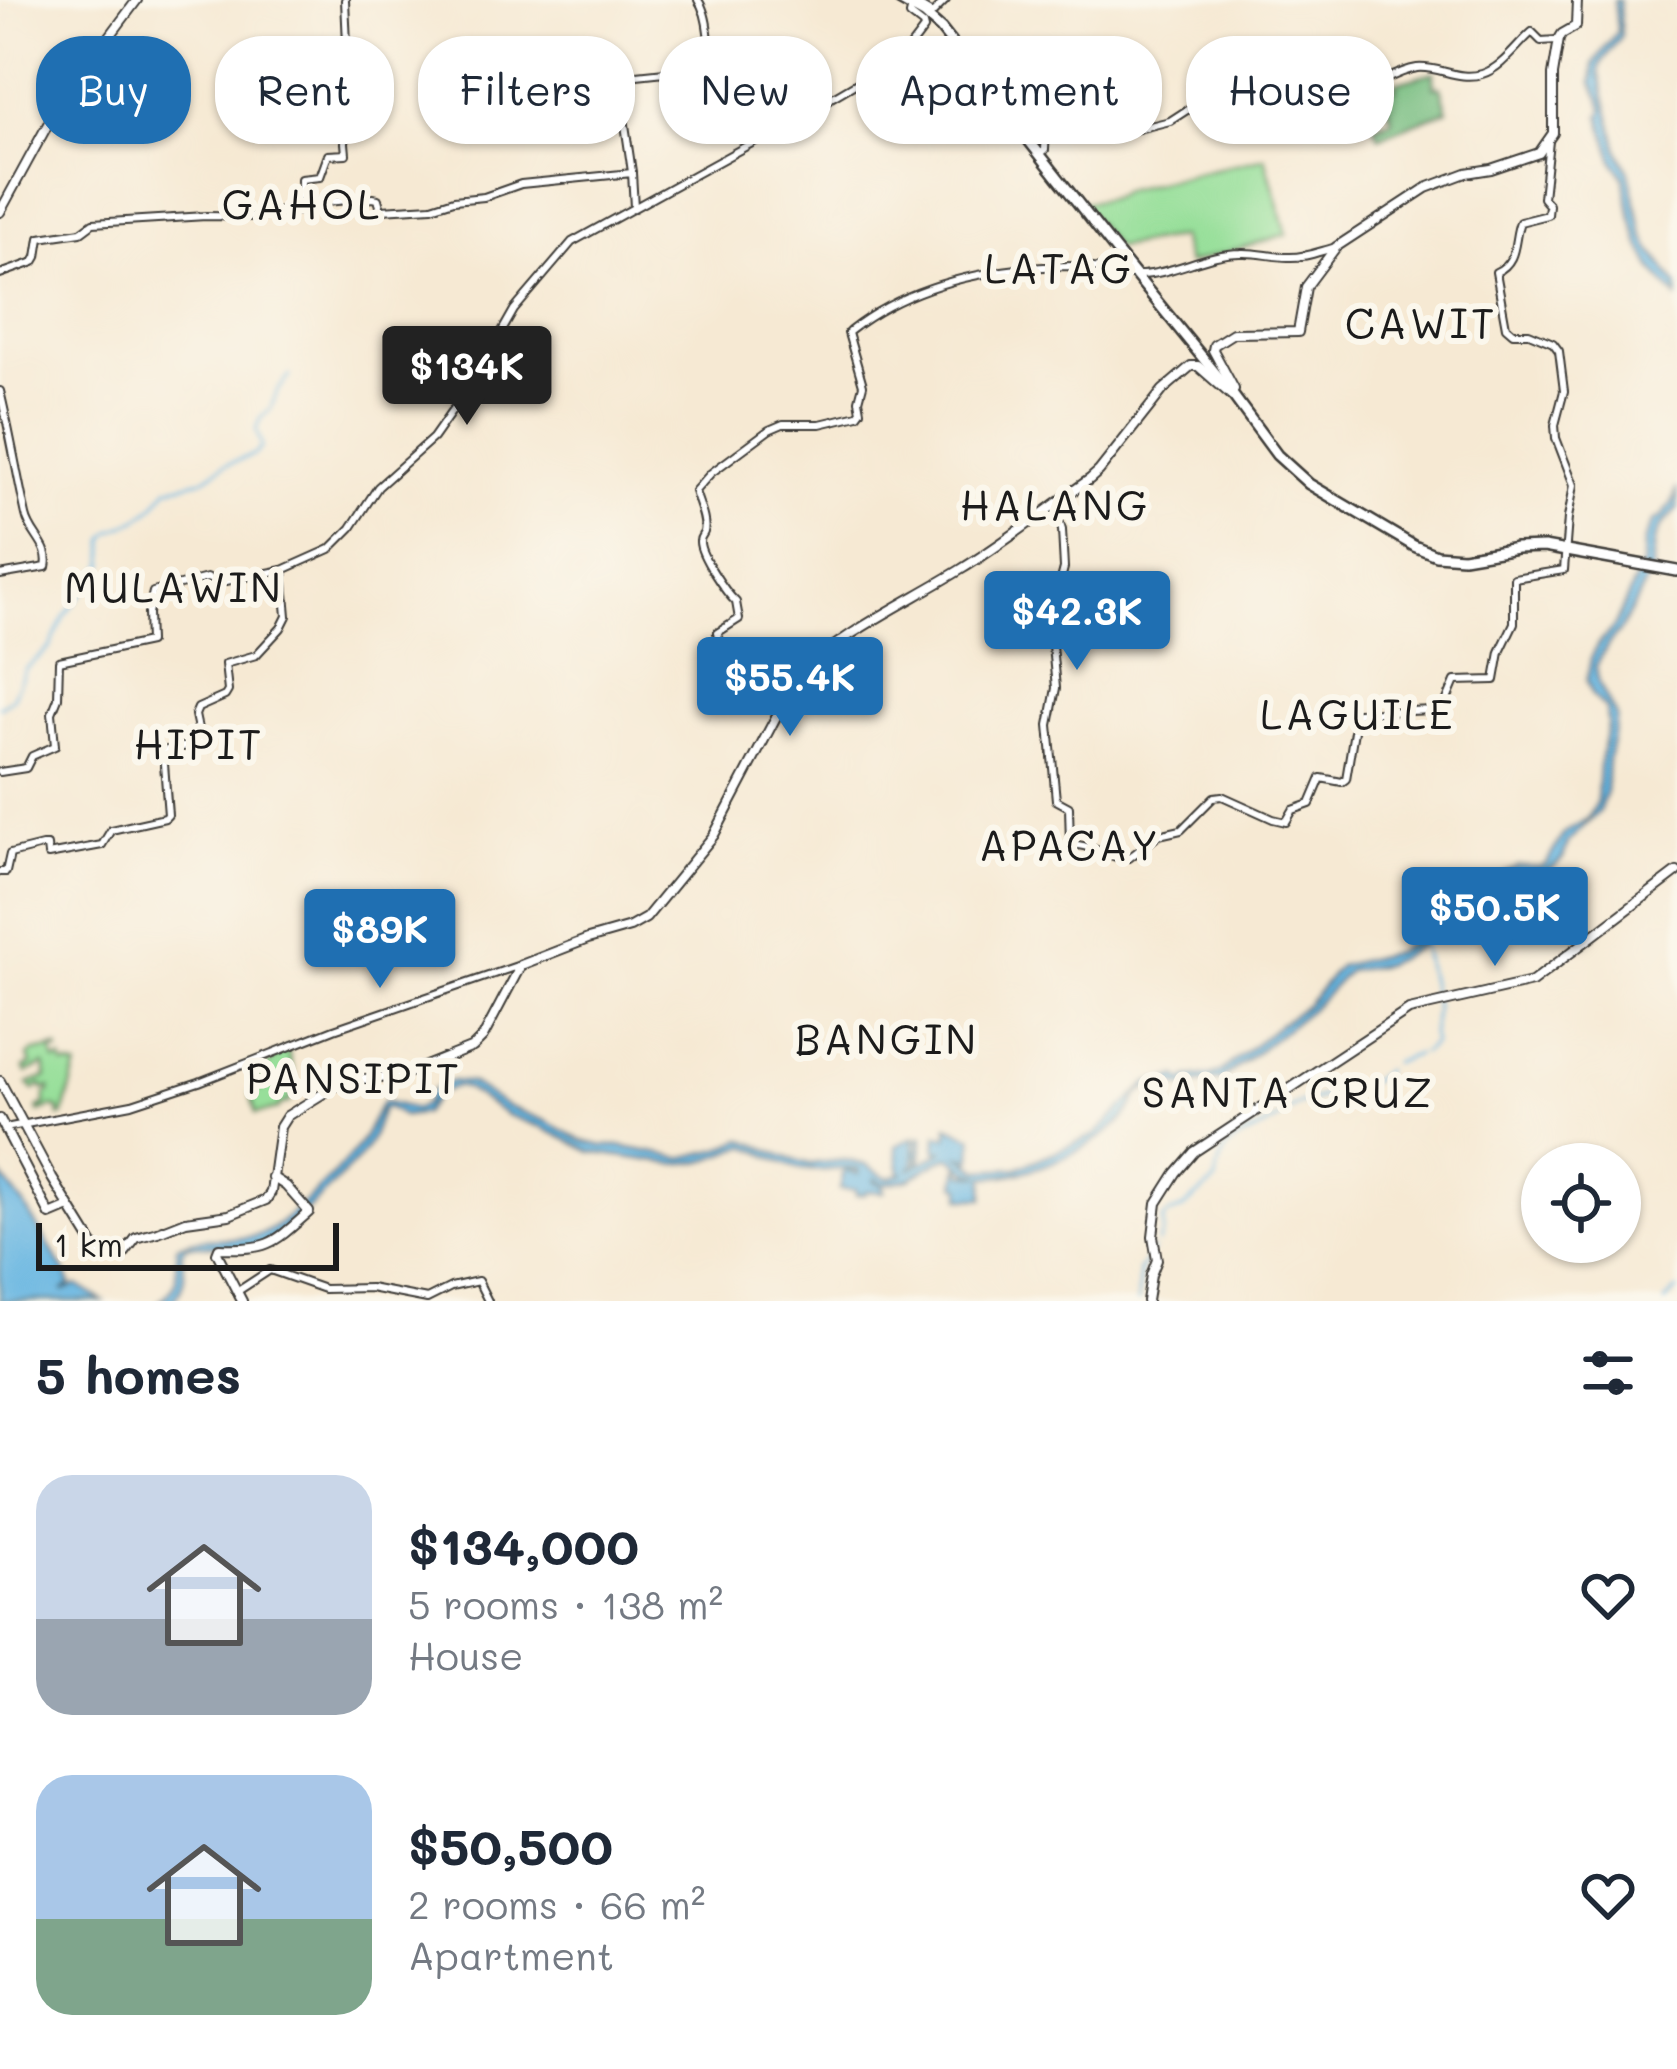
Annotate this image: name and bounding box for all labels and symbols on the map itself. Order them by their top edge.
district label: GAHOL [222,176,382,231]
district label: LATAG [984,240,1134,295]
district label: CAWIT [1345,295,1497,350]
pin: $134K [383,326,551,428]
district label: HALANG [960,477,1150,532]
district label: MULAWIN [64,559,284,614]
pin: $42.3K [979,571,1175,673]
pin: $55.4K [692,637,888,739]
district label: LAGUILE [1260,686,1456,741]
district label: HIPIT [134,716,264,771]
district label: APACAY [979,817,1161,872]
pin: $50.5K [1397,867,1593,969]
pin: $89K [309,889,451,991]
district label: BANGIN [795,1011,979,1066]
district label: PANSIPIT [246,1050,462,1105]
district label: SANTA CRUZ [1142,1064,1434,1119]
scale bar [36,1217,339,1270]

